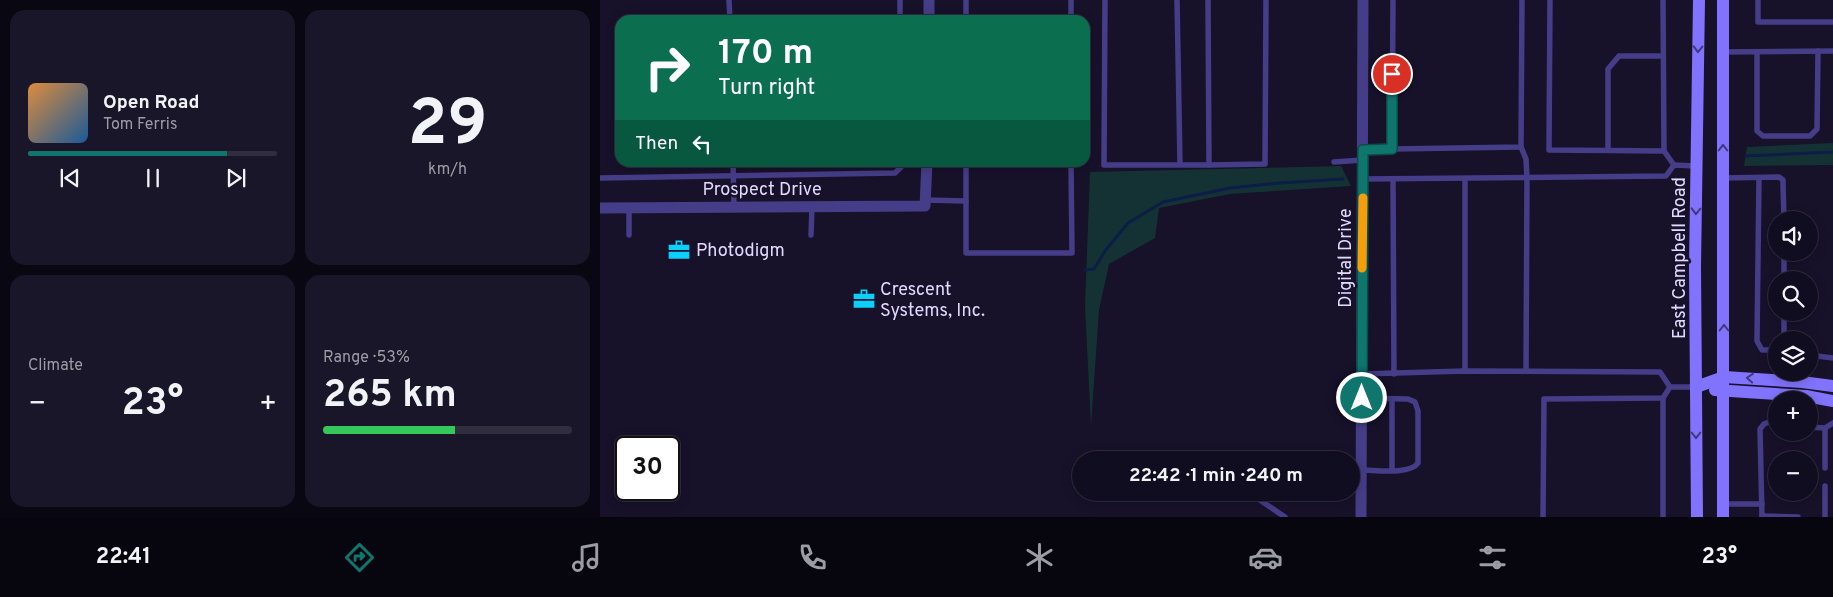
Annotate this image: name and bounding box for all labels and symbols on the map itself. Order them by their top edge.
one-way arrow [1693,45,1703,53]
pin [1371,53,1413,95]
one-way arrow [1718,144,1728,152]
street label: East Campbell Road [1669,177,1692,339]
street label: Prospect Drive [702,179,822,202]
street label: Digital Drive [1335,208,1358,308]
one-way arrow [1691,208,1701,215]
office icon: Photodigm [666,237,692,263]
place label: Photodigm [696,240,785,263]
place label: Crescent Systems, Inc. [880,279,985,323]
office icon: Crescent Systems, Inc. [851,286,877,312]
one-way arrow [1719,324,1729,332]
position arrow [1335,371,1387,423]
one-way arrow [1745,373,1753,384]
one-way arrow [1691,432,1701,440]
speed limit sign: 30 [615,436,680,501]

